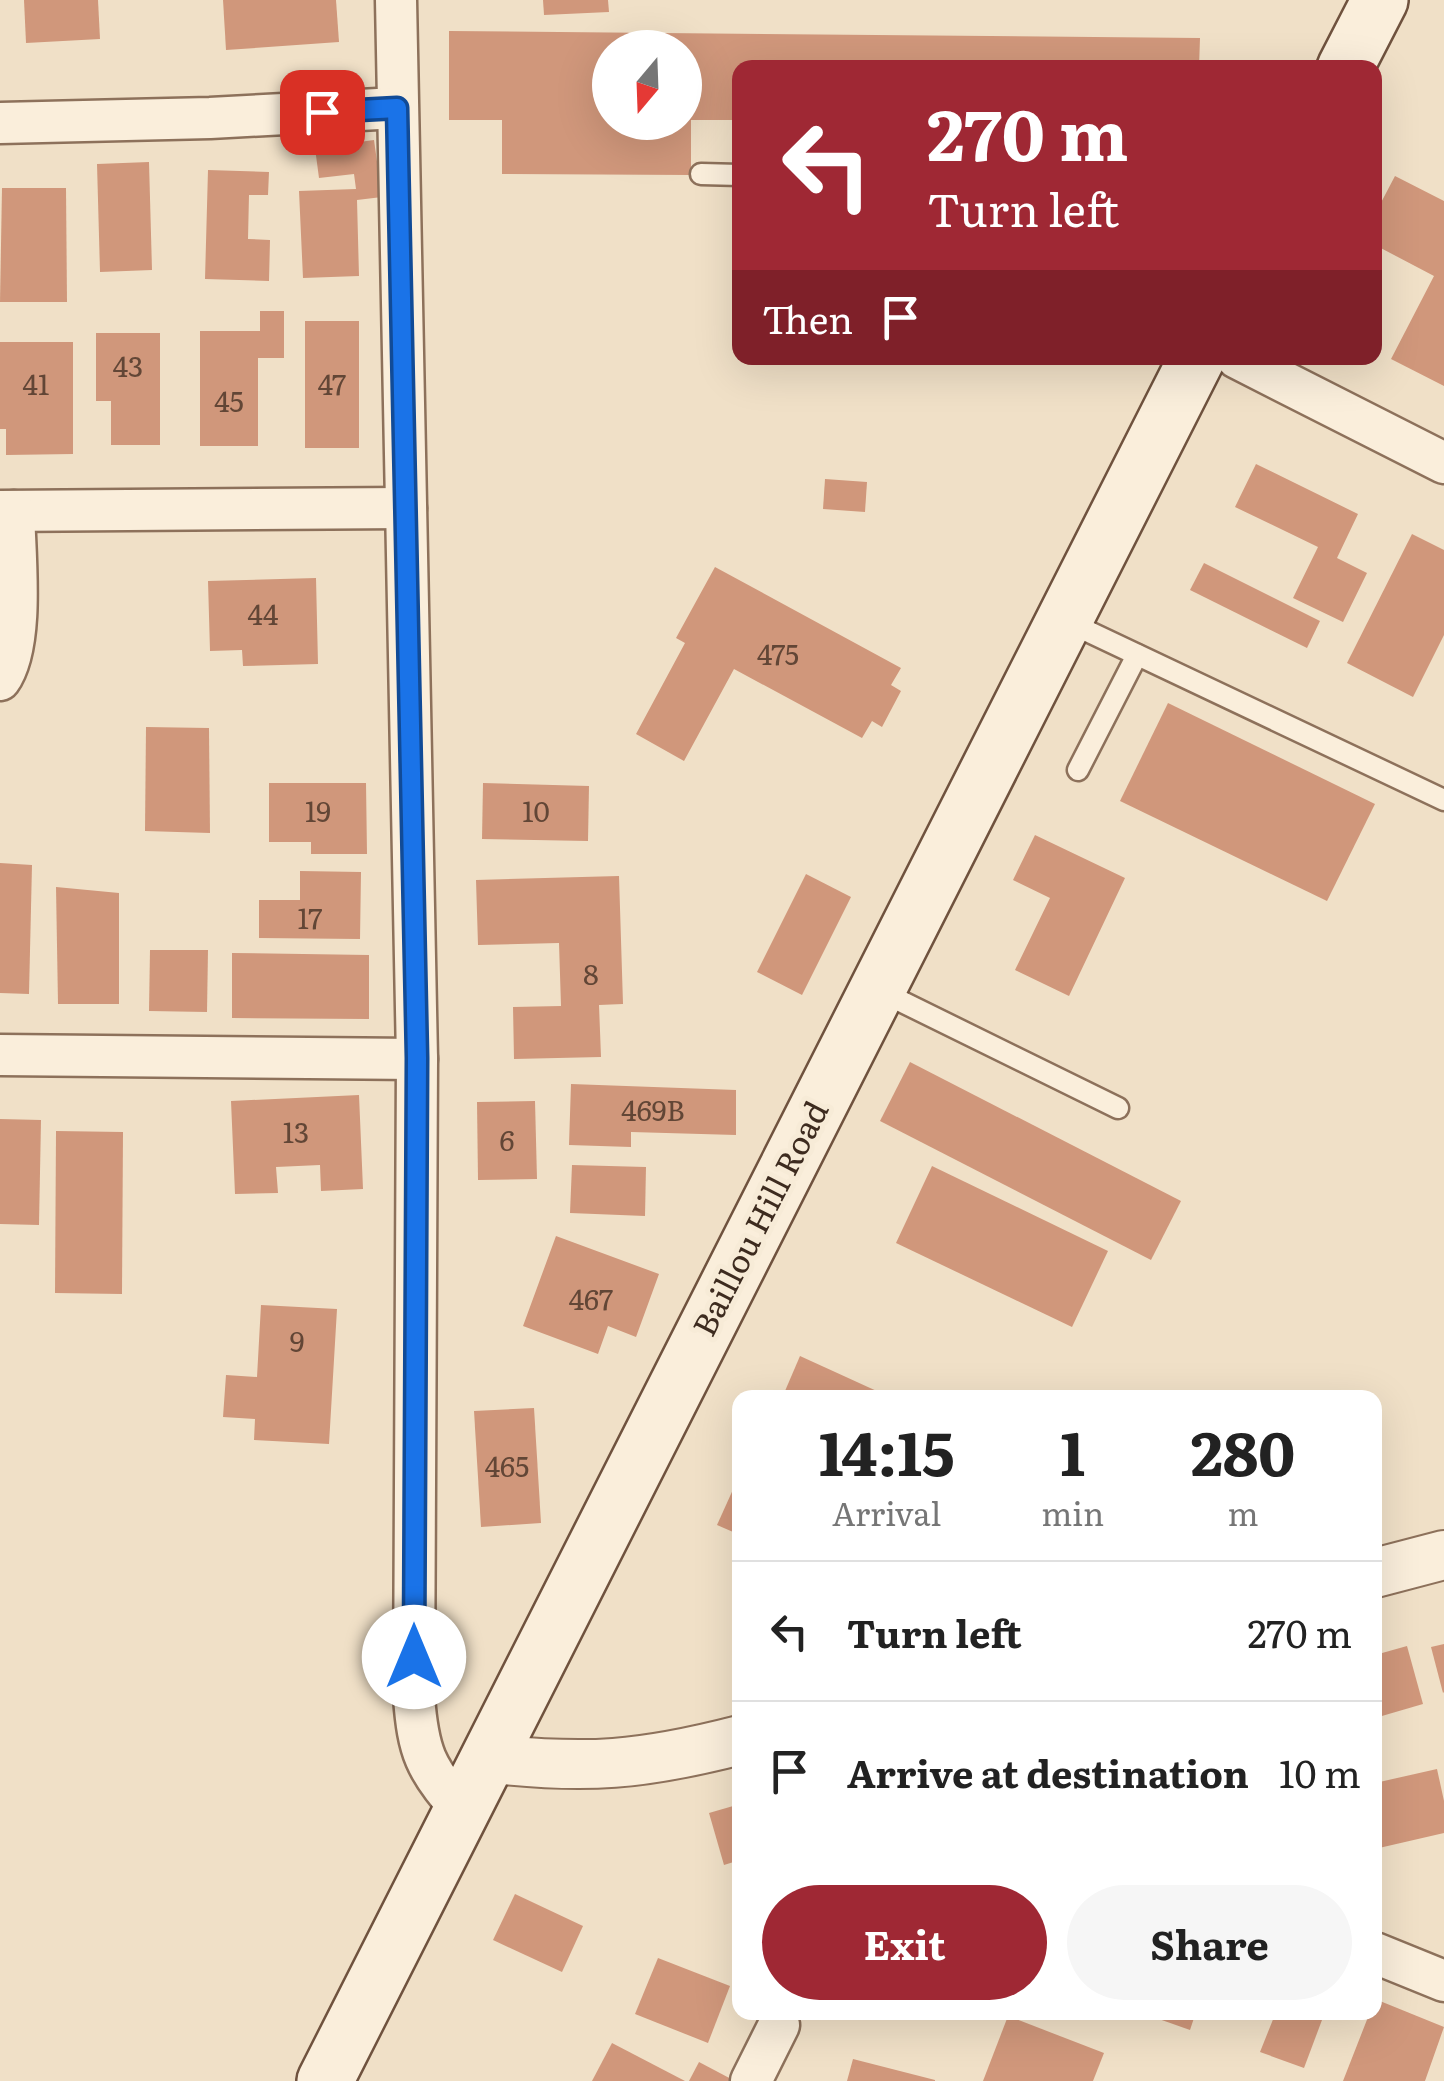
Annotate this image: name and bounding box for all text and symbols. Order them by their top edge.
north arrow [592,30,702,140]
map controls [592,30,702,140]
pin [280,70,365,155]
text: 270 m [927,79,1129,183]
icon: arrive [295,85,350,140]
icon: left [762,100,892,230]
text: Turn left [927,174,1119,241]
text: Then [762,289,853,346]
icon: arrive [873,290,928,345]
house number: 43 [113,344,143,386]
house number: 41 [23,362,49,404]
house number: 47 [318,362,346,404]
house number: 45 [214,379,244,421]
house number: 44 [248,592,278,634]
house number: 475 [757,632,799,674]
house number: 19 [305,789,331,831]
house number: 10 [522,789,550,831]
house number: 17 [298,896,322,938]
house number: 8 [583,952,599,994]
house number: 469B [621,1088,685,1130]
street label: Baillou Hill Road [678,1092,838,1344]
house number: 13 [283,1110,309,1152]
house number: 6 [499,1118,515,1160]
house number: 467 [569,1277,613,1319]
house number: 9 [290,1319,304,1361]
text: 14:15 [819,1405,955,1494]
text: 1 [1060,1405,1085,1494]
text: 280 [1191,1405,1295,1494]
house number: 465 [485,1444,529,1486]
text: Arrival [832,1488,941,1536]
text: min [1041,1488,1104,1536]
text: m [1228,1488,1259,1536]
text: Turn left [847,1603,1022,1660]
text: 270 m [1247,1603,1352,1660]
icon: left [762,1604,817,1659]
position arrow [362,1605,466,1709]
text: Arrive at destination [847,1743,1249,1800]
text: 10 m [1279,1743,1361,1800]
icon: arrive [762,1744,817,1799]
button: Exit [762,1885,1047,2000]
button: Share [1067,1885,1352,2000]

